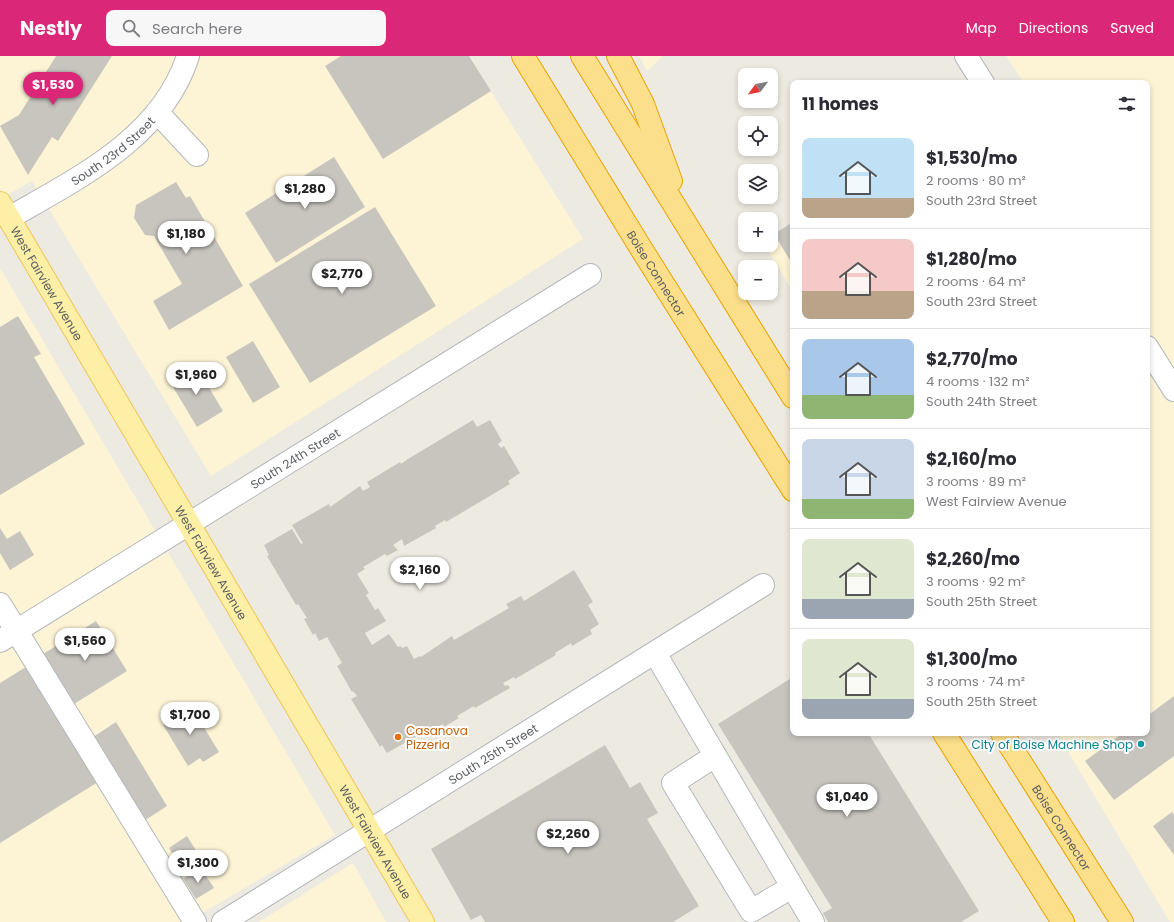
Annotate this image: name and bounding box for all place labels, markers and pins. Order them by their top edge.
pin: $1,530 [20,72,86,106]
pin: $1,280 [272,176,338,210]
pin: $1,180 [153,221,219,255]
pin: $2,770 [309,261,375,295]
pin: $1,960 [163,362,229,396]
pin: $2,160 [387,557,453,591]
pin: $1,560 [52,628,118,662]
pin: $1,700 [157,702,223,736]
place label: Casanova Pizzeria [406,722,468,753]
marker: Casanova Pizzeria [393,732,403,742]
place label: City of Boise Machine Shop [972,736,1133,753]
marker: City of Boise Machine Shop [1136,739,1146,749]
pin: $1,040 [814,784,880,818]
pin: $2,260 [535,821,601,855]
pin: $1,300 [165,850,231,884]

